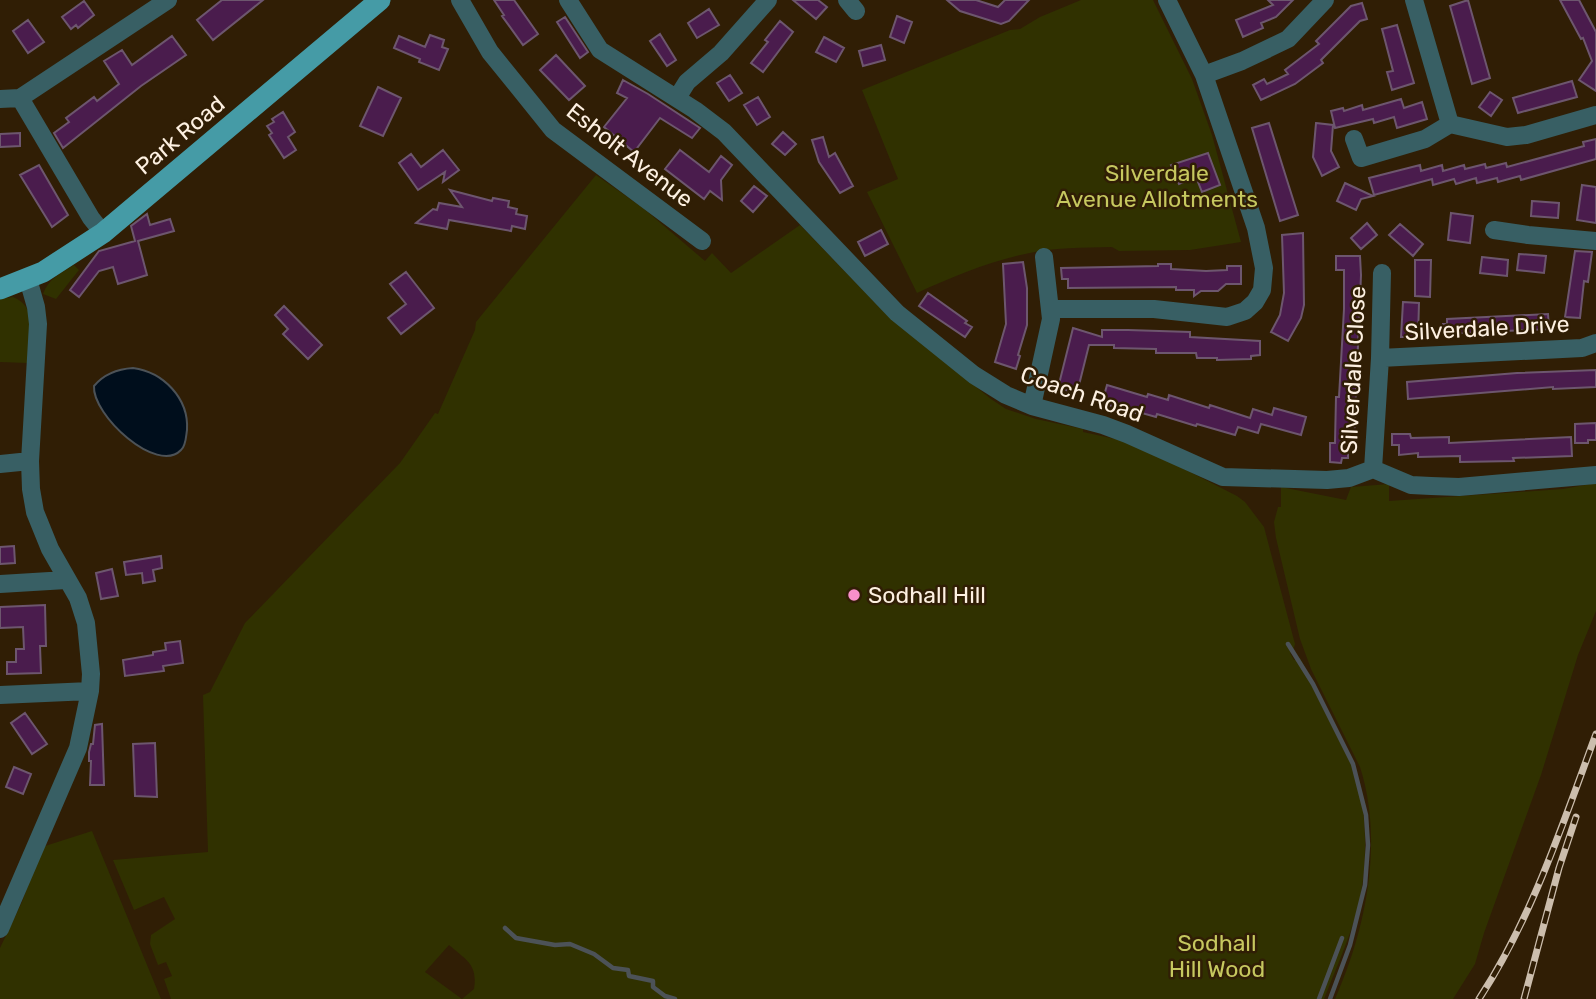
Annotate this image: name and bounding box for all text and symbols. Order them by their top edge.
street label: Park Road [130,90,230,180]
street label: Esholt Avenue [561,97,699,213]
park label: Silverdale Avenue Allotments [1056,159,1258,213]
street label: Silverdale Close [1335,285,1371,455]
street label: Silverdale Drive [1404,310,1570,346]
street label: Coach Road [1017,360,1147,428]
place label: Sodhall Hill [868,581,986,609]
marker: Sodhall Hill [846,587,862,603]
park label: Sodhall Hill Wood [1169,929,1265,983]

